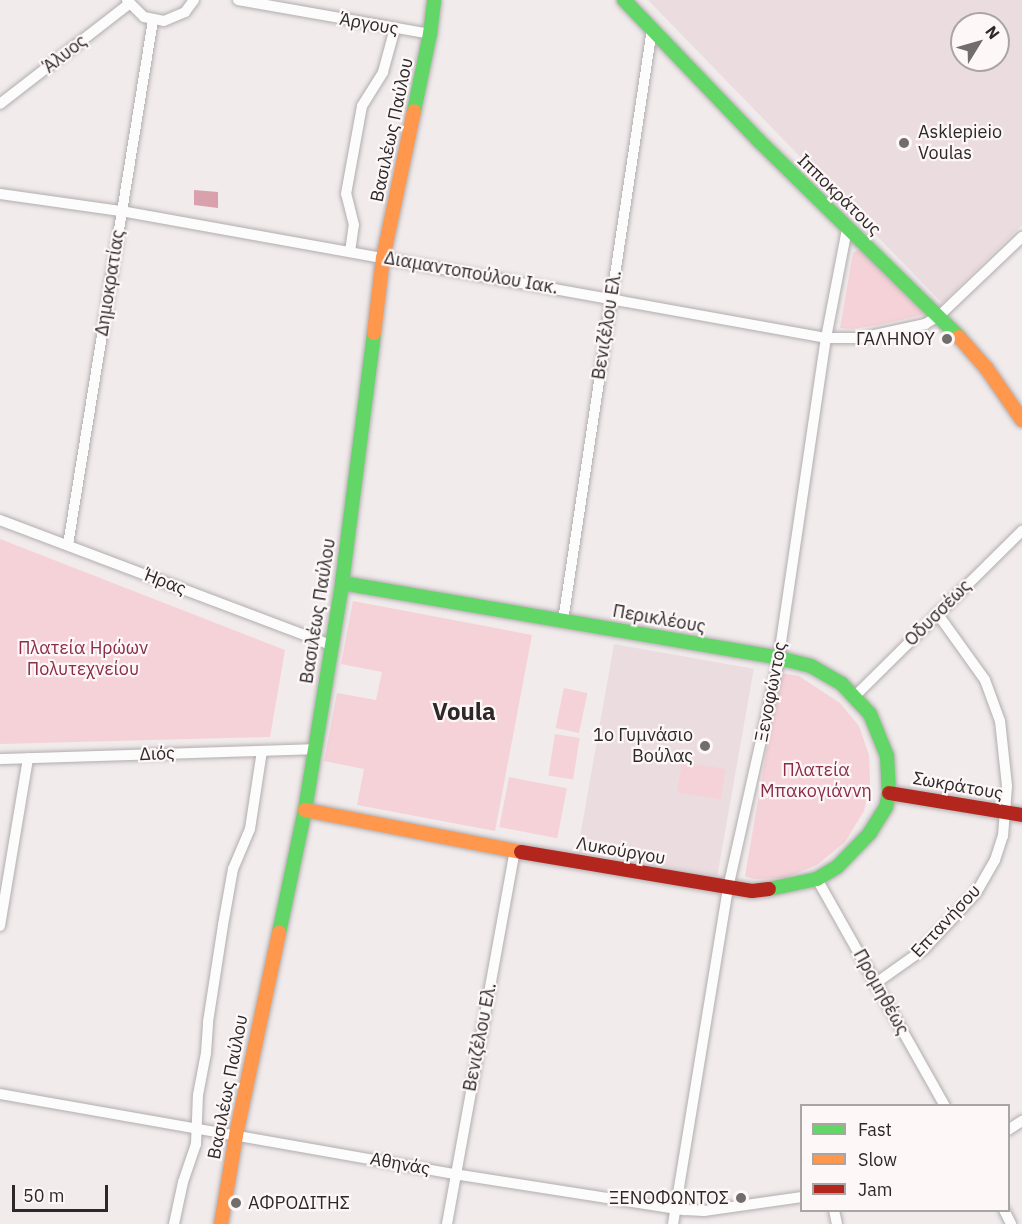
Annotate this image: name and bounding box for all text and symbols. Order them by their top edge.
street label: Άργους [338,8,400,40]
north arrow [950,12,1010,72]
text: N [981,22,1004,43]
street label: Άλυος [39,30,91,78]
street label: Βασιλέως Παύλου [366,56,418,204]
place label: Asklepieio Voulas [918,122,1002,164]
marker: Asklepieio Voulas [895,134,913,152]
street label: Ιπποκράτους [793,150,885,240]
street label: Δημοκρατίας [91,228,129,338]
street label: Διαμαντοπούλου Ιακ. [382,247,560,299]
street label: Βενιζέλου Ελ. [588,269,626,381]
place label: ΓΑΛΗΝΟΥ [856,328,935,350]
marker: ΓΑΛΗΝΟΥ [940,332,954,346]
street label: Βασιλέως Παύλου [296,537,340,685]
street label: Ήρας [141,564,189,600]
street label: Οδυσσέως [900,575,976,651]
street label: Περικλέους [611,600,707,638]
park label: Πλατεία Ηρώων Πολυτεχνείου [18,638,148,680]
street label: Ξενοφώντος [751,640,791,744]
district label: Voula [432,698,496,726]
place label: 1ο Γυμνάσιο Βούλας [593,725,693,768]
marker: 1ο Γυμνάσιο Βούλας [698,739,712,753]
street label: Διός [139,743,175,765]
park label: Πλατεία Μπακογιάννη [760,760,872,802]
street label: Σωκράτους [911,767,1005,805]
street label: Λυκούργου [575,833,667,869]
street label: Επτανήσου [907,880,985,962]
street label: Προμηθέως [849,945,913,1039]
street label: Βενιζέλου Ελ. [459,981,501,1093]
street label: Βασιλέως Παύλου [203,1013,253,1161]
legend [800,1104,1010,1212]
text: Fast [858,1118,892,1141]
street label: Αθηνάς [368,1148,432,1180]
text: Slow [858,1148,897,1171]
scale bar [15,1173,111,1211]
text: Jam [858,1178,893,1201]
text: 50 m [23,1184,65,1207]
place label: ΞΕΝΟΦΩΝΤΟΣ [609,1187,729,1209]
marker: ΞΕΝΟΦΩΝΤΟΣ [734,1191,748,1205]
place label: ΑΦΡΟΔΙΤΗΣ [248,1192,350,1214]
marker: ΑΦΡΟΔΙΤΗΣ [229,1196,243,1210]

